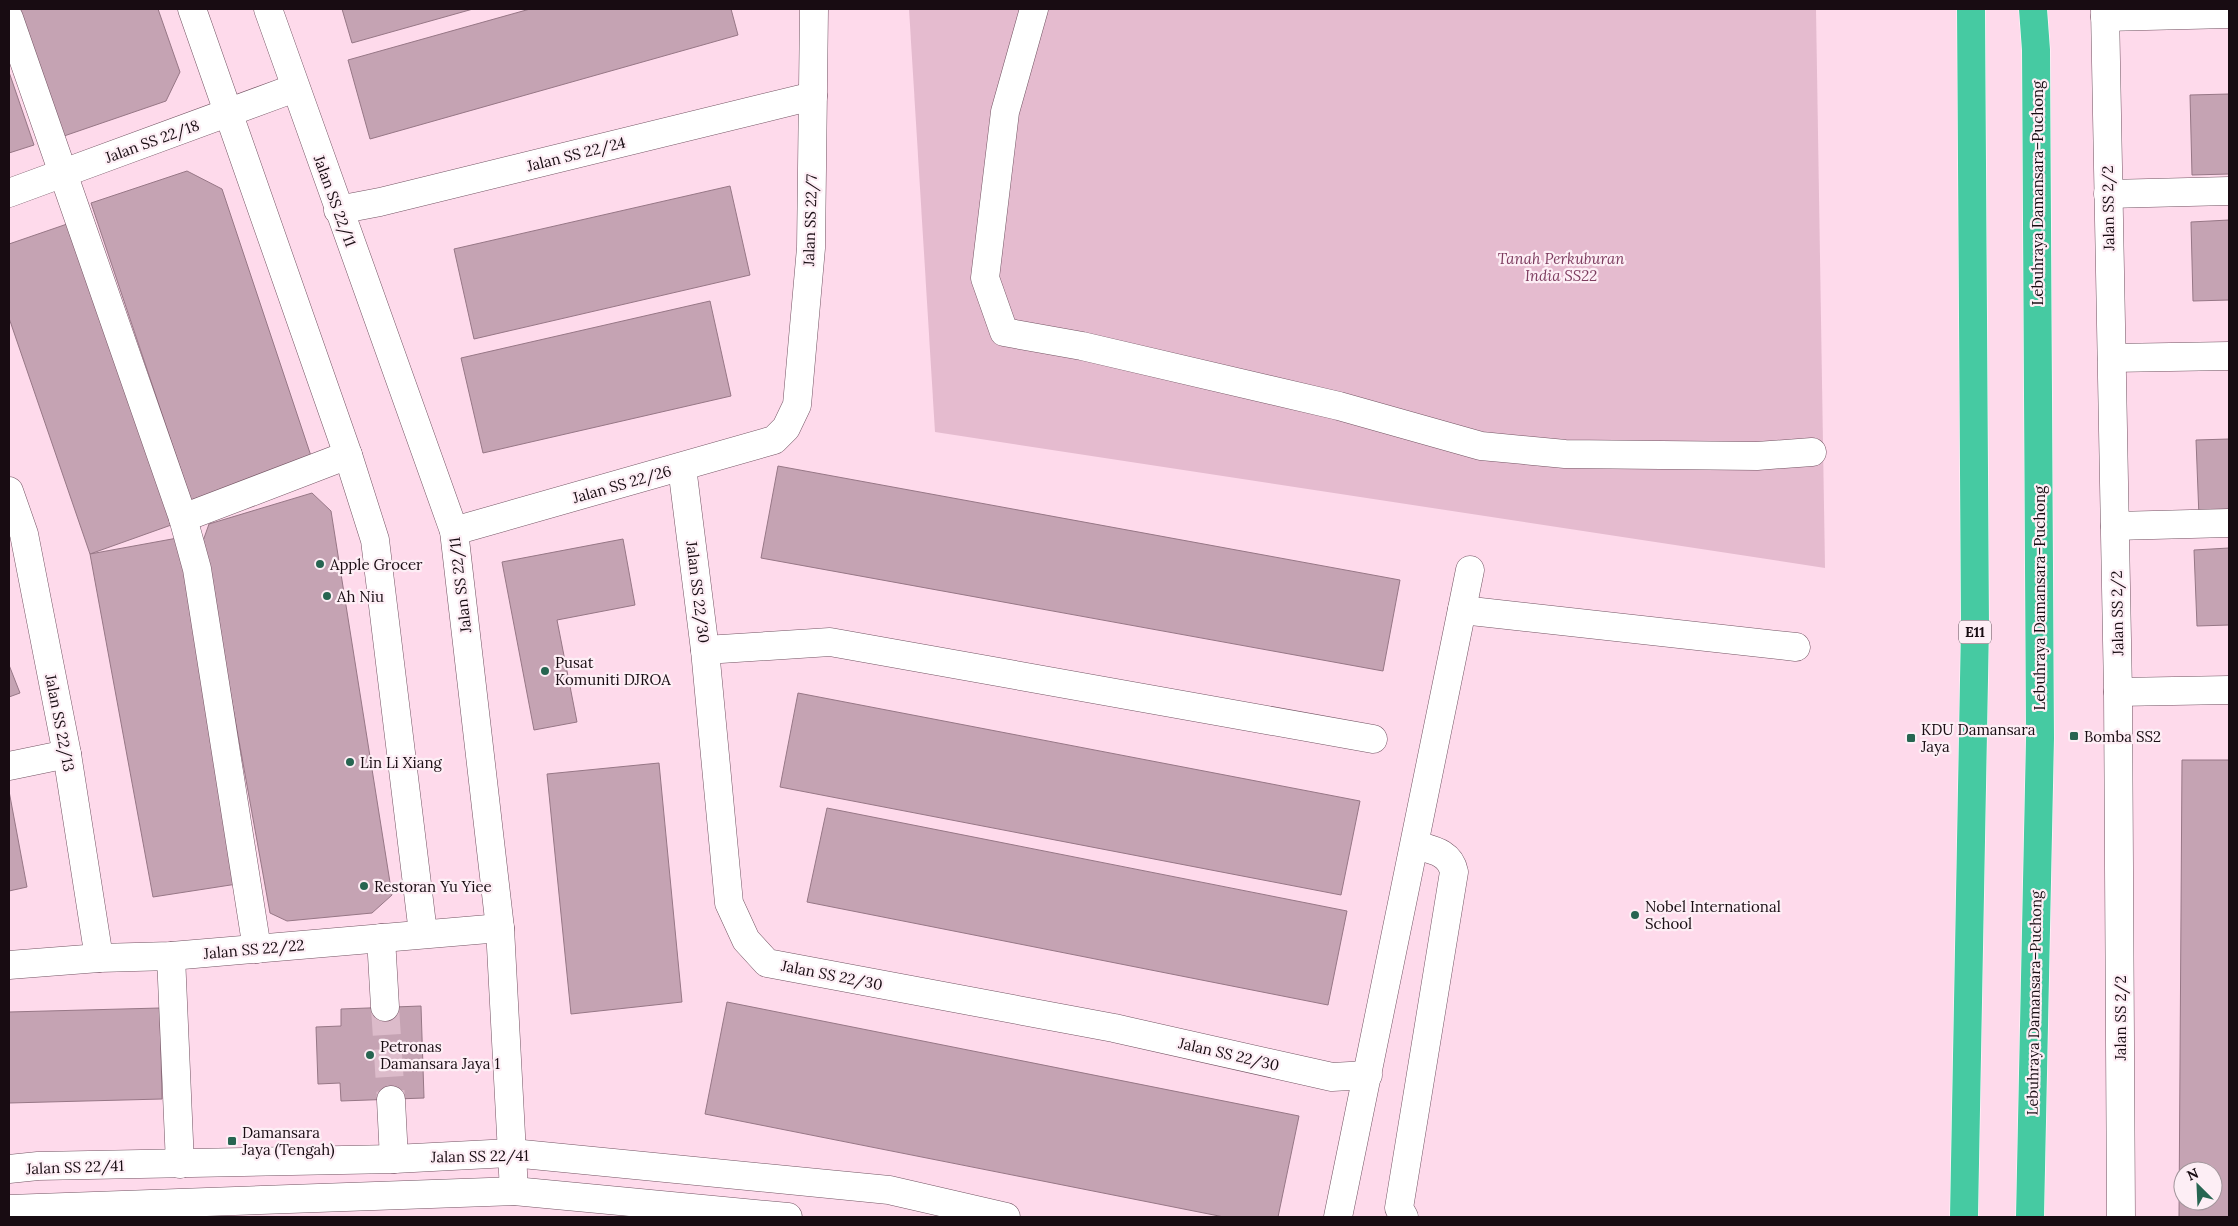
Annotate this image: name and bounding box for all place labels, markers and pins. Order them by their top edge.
place label: Apple Grocer [329,555,423,574]
marker: Apple Grocer [314,558,326,570]
place label: Ah Niu [336,587,384,606]
marker: Ah Niu [321,590,333,602]
place label: Pusat Komuniti DJROA [555,653,671,689]
marker: Pusat Komuniti DJROA [539,665,551,677]
place label: KDU Damansara Jaya [1920,720,2036,756]
place label: Bomba SS2 [2084,727,2161,746]
marker: Bomba SS2 [2068,730,2080,742]
marker: KDU Damansara Jaya [1905,732,1917,744]
place label: Lin Li Xiang [360,753,443,772]
marker: Lin Li Xiang [344,756,356,768]
place label: Restoran Yu Yiee [374,877,492,896]
marker: Restoran Yu Yiee [358,880,370,892]
place label: Nobel International School [1645,897,1781,933]
marker: Nobel International School [1629,909,1641,921]
place label: Petronas Damansara Jaya 1 [380,1037,500,1073]
marker: Petronas Damansara Jaya 1 [364,1049,376,1061]
place label: Damansara Jaya (Tengah) [241,1123,335,1160]
marker: Damansara Jaya (Tengah) [226,1135,238,1147]

